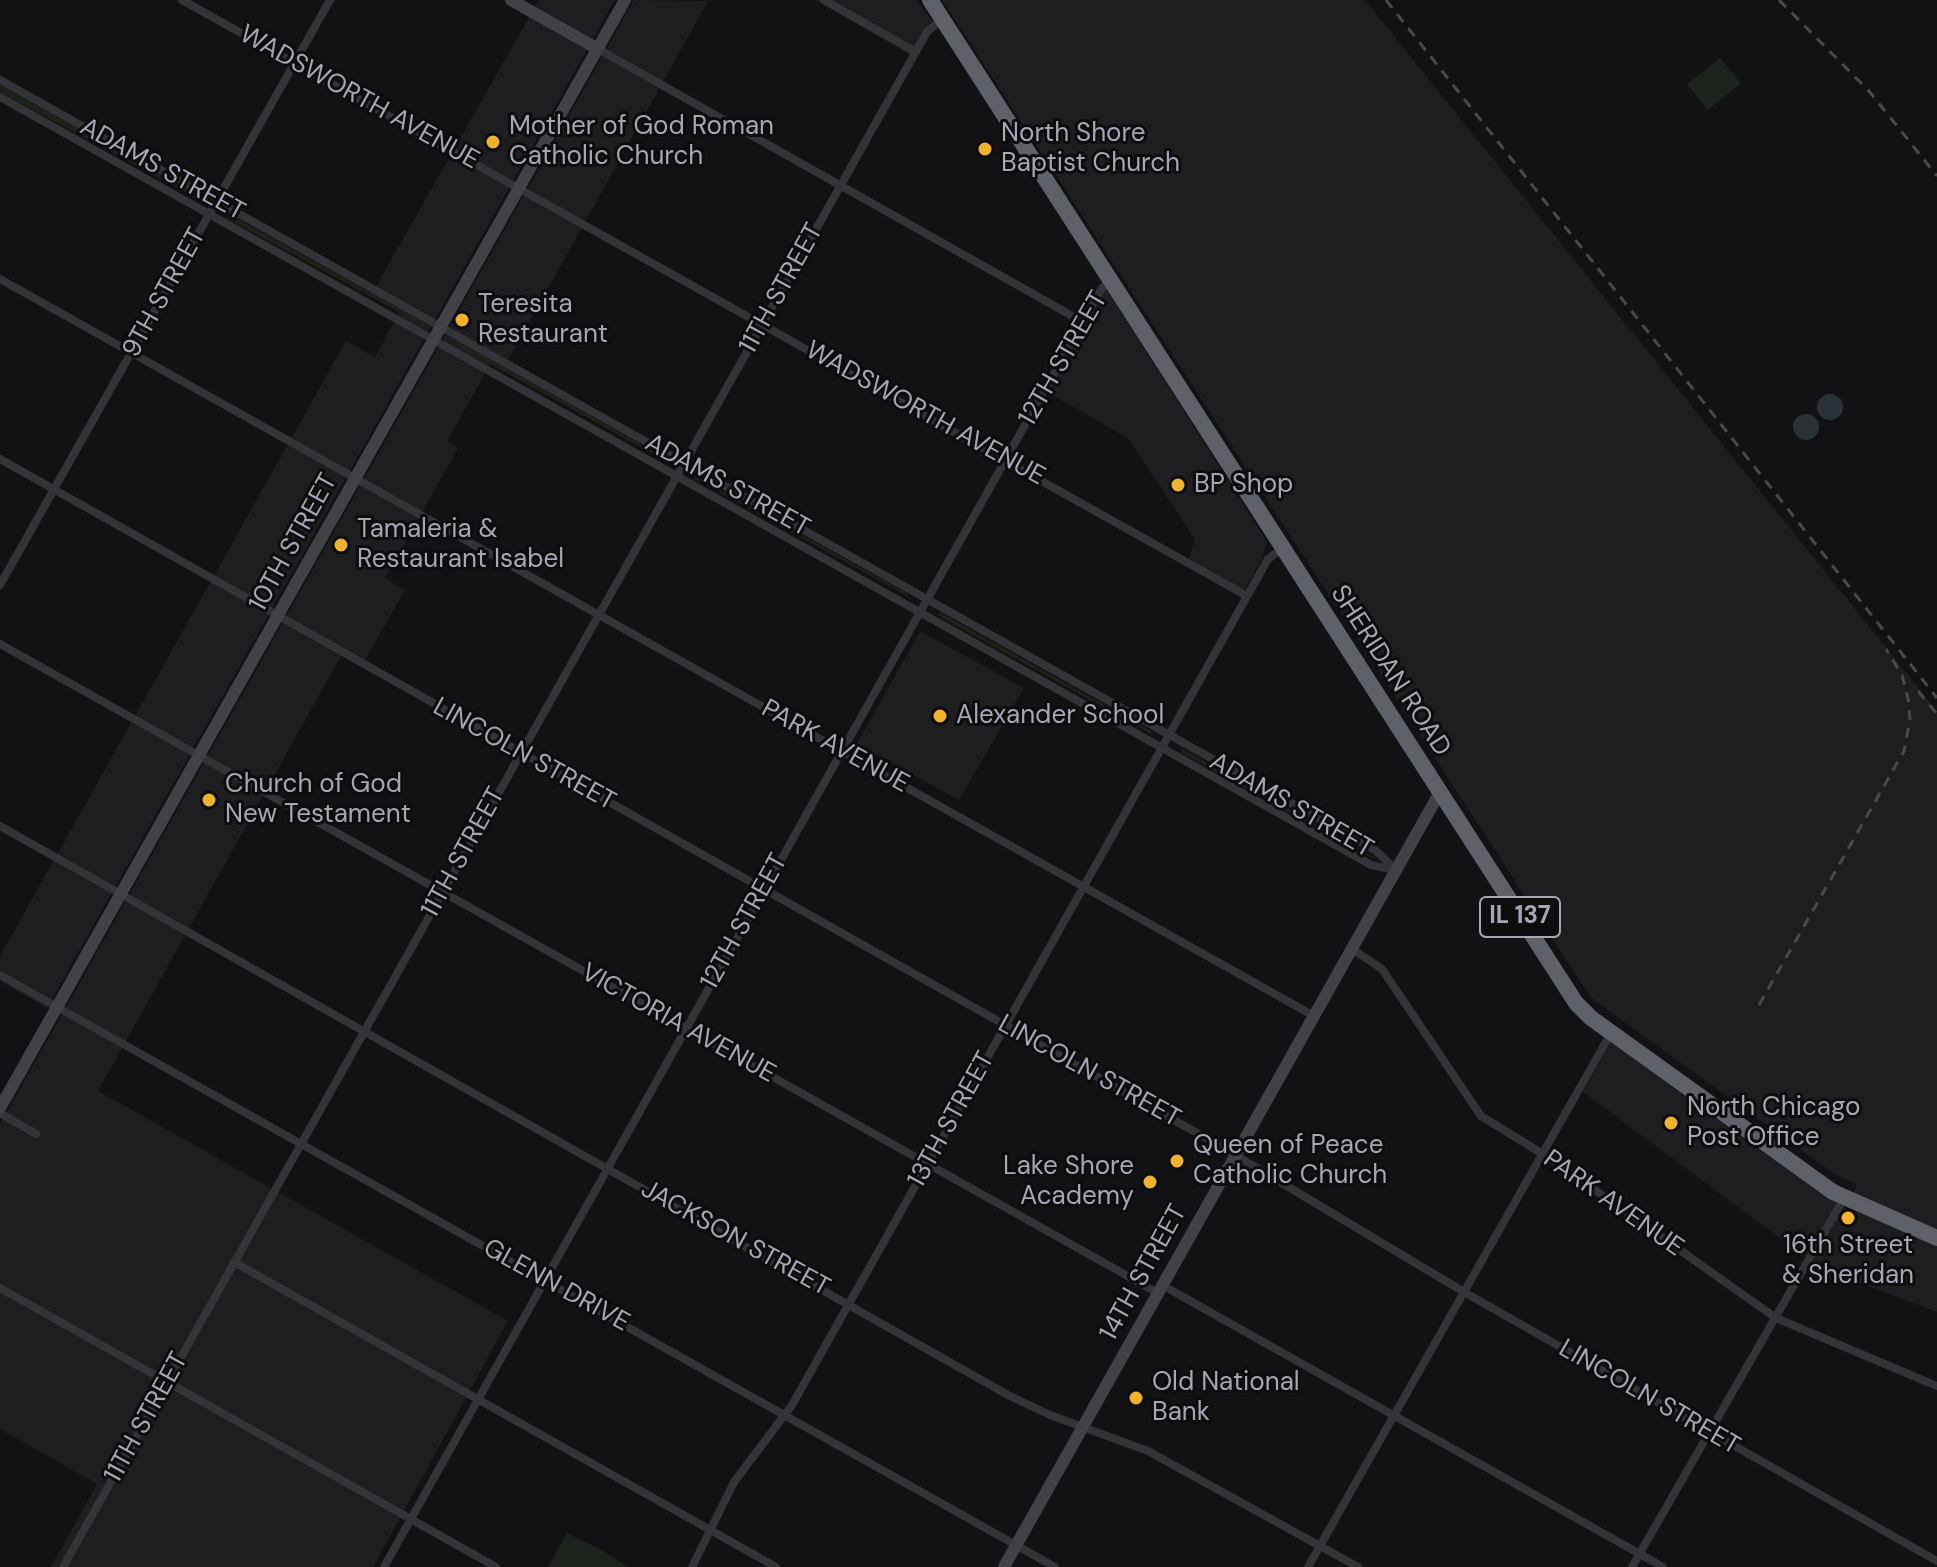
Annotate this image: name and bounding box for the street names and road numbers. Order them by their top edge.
street label: WADSWORTH AVENUE [234,19,484,177]
street label: ADAMS STREET [74,112,250,228]
street label: 11TH STREET [733,218,831,360]
street label: 9TH STREET [117,223,213,363]
street label: 12TH STREET [1013,286,1115,432]
street label: WADSWORTH AVENUE [800,335,1050,493]
street label: ADAMS STREET [639,428,815,544]
street label: 10TH STREET [243,469,345,617]
street label: SHERIDAN ROAD [1323,580,1457,762]
street label: LINCOLN STREET [427,692,621,818]
street label: PARK AVENUE [756,694,914,800]
street label: ADAMS STREET [1204,747,1378,865]
street label: 11TH STREET [415,782,513,924]
street label: 12TH STREET [695,849,795,995]
road number: IL 137 [1480,897,1560,937]
street label: VICTORIA AVENUE [575,958,781,1090]
street label: LINCOLN STREET [992,1009,1186,1135]
street label: 13TH STREET [902,1047,1002,1193]
street label: PARK AVENUE [1537,1144,1689,1264]
street label: JACKSON STREET [635,1174,835,1304]
street label: 14TH STREET [1094,1200,1194,1346]
street label: GLENN DRIVE [477,1233,635,1339]
street label: LINCOLN STREET [1553,1334,1745,1462]
street label: 11TH STREET [98,1347,196,1489]

